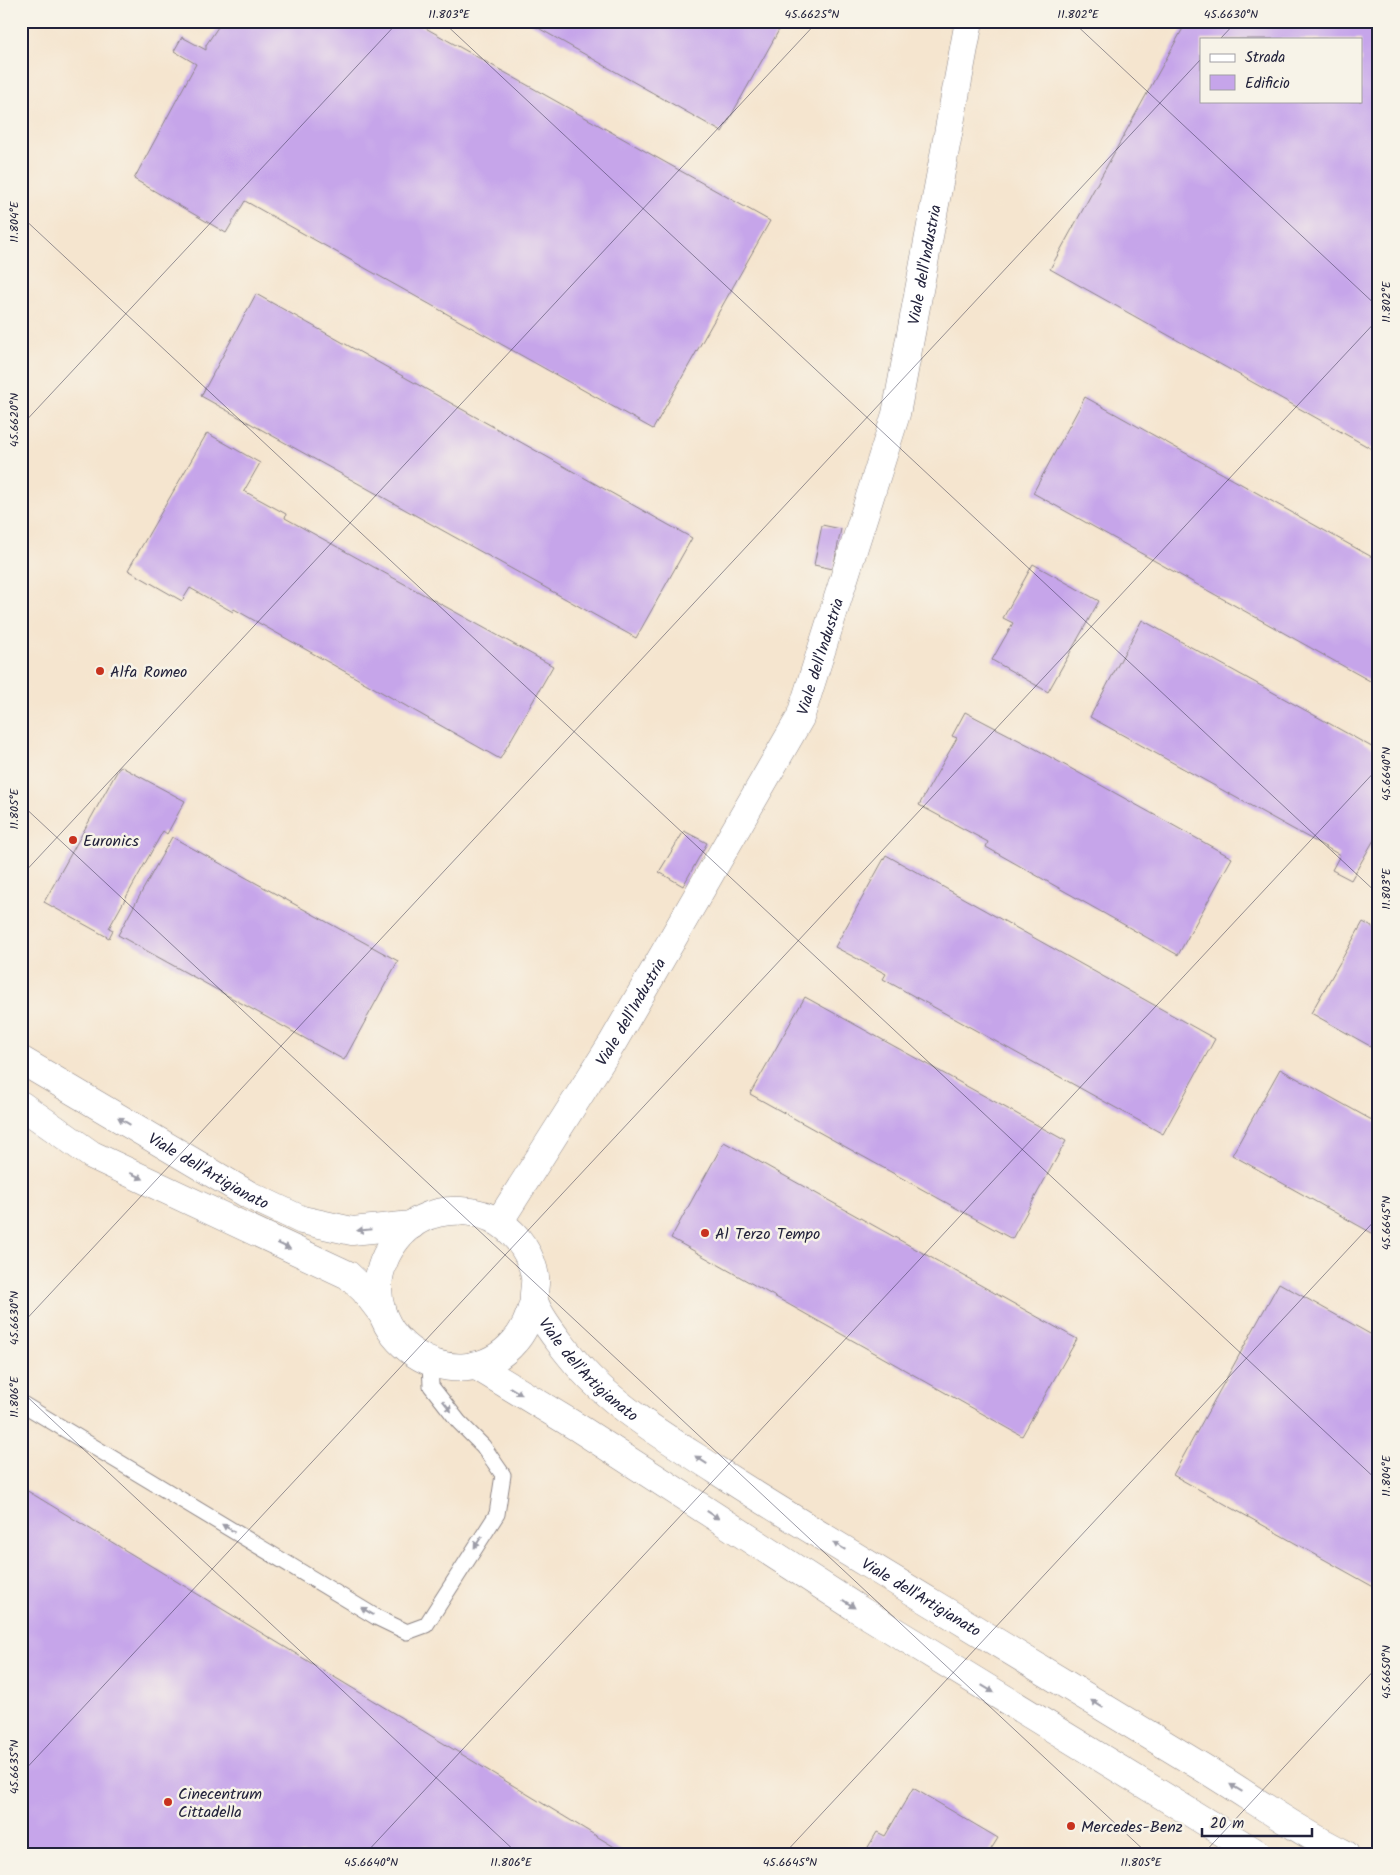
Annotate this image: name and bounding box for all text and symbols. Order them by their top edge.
text: 11.803°E [428,5,471,24]
text: 45.6625°N [785,5,839,24]
text: 11.802°E [1057,5,1100,24]
text: 45.6630°N [1204,5,1258,24]
legend [1200,38,1362,102]
text: Strada [1245,46,1285,70]
text: Edificio [1245,72,1290,96]
text: 11.804°E [5,200,24,243]
street label: Viale dell'Industria [902,203,949,327]
text: 11.802°E [1377,280,1396,323]
text: 45.6620°N [5,393,24,447]
street label: Viale dell'Industria [791,595,851,718]
place label: Alfa Romeo [110,660,187,685]
marker: Alfa Romeo [94,665,106,677]
text: 45.6640°N [1377,747,1396,801]
text: 11.805°E [5,787,24,830]
place label: Euronics [83,829,139,854]
marker: Euronics [67,834,79,846]
text: 11.803°E [1377,867,1396,910]
street label: Viale dell'Industria [590,954,673,1071]
one-way arrow [117,1116,130,1125]
street label: Viale dell'Artigianato [143,1127,273,1217]
one-way arrow [130,1172,144,1180]
text: 45.6645°N [1377,1196,1396,1250]
place label: Al Terzo Tempo [715,1222,820,1247]
one-way arrow [355,1226,371,1234]
marker: Al Terzo Tempo [699,1227,711,1239]
one-way arrow [276,1242,291,1250]
text: 45.6630°N [5,1291,24,1345]
street label: Viale dell'Artigianato [531,1313,643,1429]
text: 11.806°E [5,1375,24,1418]
one-way arrow [510,1386,523,1396]
one-way arrow [441,1399,452,1412]
text: 11.804°E [1377,1454,1396,1497]
one-way arrow [695,1456,708,1465]
one-way arrow [706,1511,719,1520]
one-way arrow [222,1523,235,1532]
one-way arrow [474,1536,483,1549]
one-way arrow [833,1542,846,1551]
street label: Viale dell'Artigianato [856,1552,986,1644]
one-way arrow [842,1599,856,1608]
one-way arrow [361,1607,374,1616]
text: 45.6650°N [1377,1645,1396,1699]
one-way arrow [981,1684,994,1693]
one-way arrow [1091,1699,1104,1708]
text: 45.6635°N [5,1740,24,1794]
place label: Cinecentrum Cittadella [178,1782,262,1825]
one-way arrow [1230,1784,1243,1793]
marker: Cinecentrum Cittadella [162,1796,174,1808]
scale bar [1202,1805,1312,1837]
text: 20 m [1210,1812,1244,1836]
place label: Mercedes-Benz [1081,1815,1183,1840]
marker: Mercedes-Benz [1065,1820,1077,1832]
text: 45.6640°N [344,1853,398,1872]
text: 11.806°E [490,1853,533,1872]
text: 45.6645°N [763,1853,817,1872]
text: 11.805°E [1120,1853,1163,1872]

